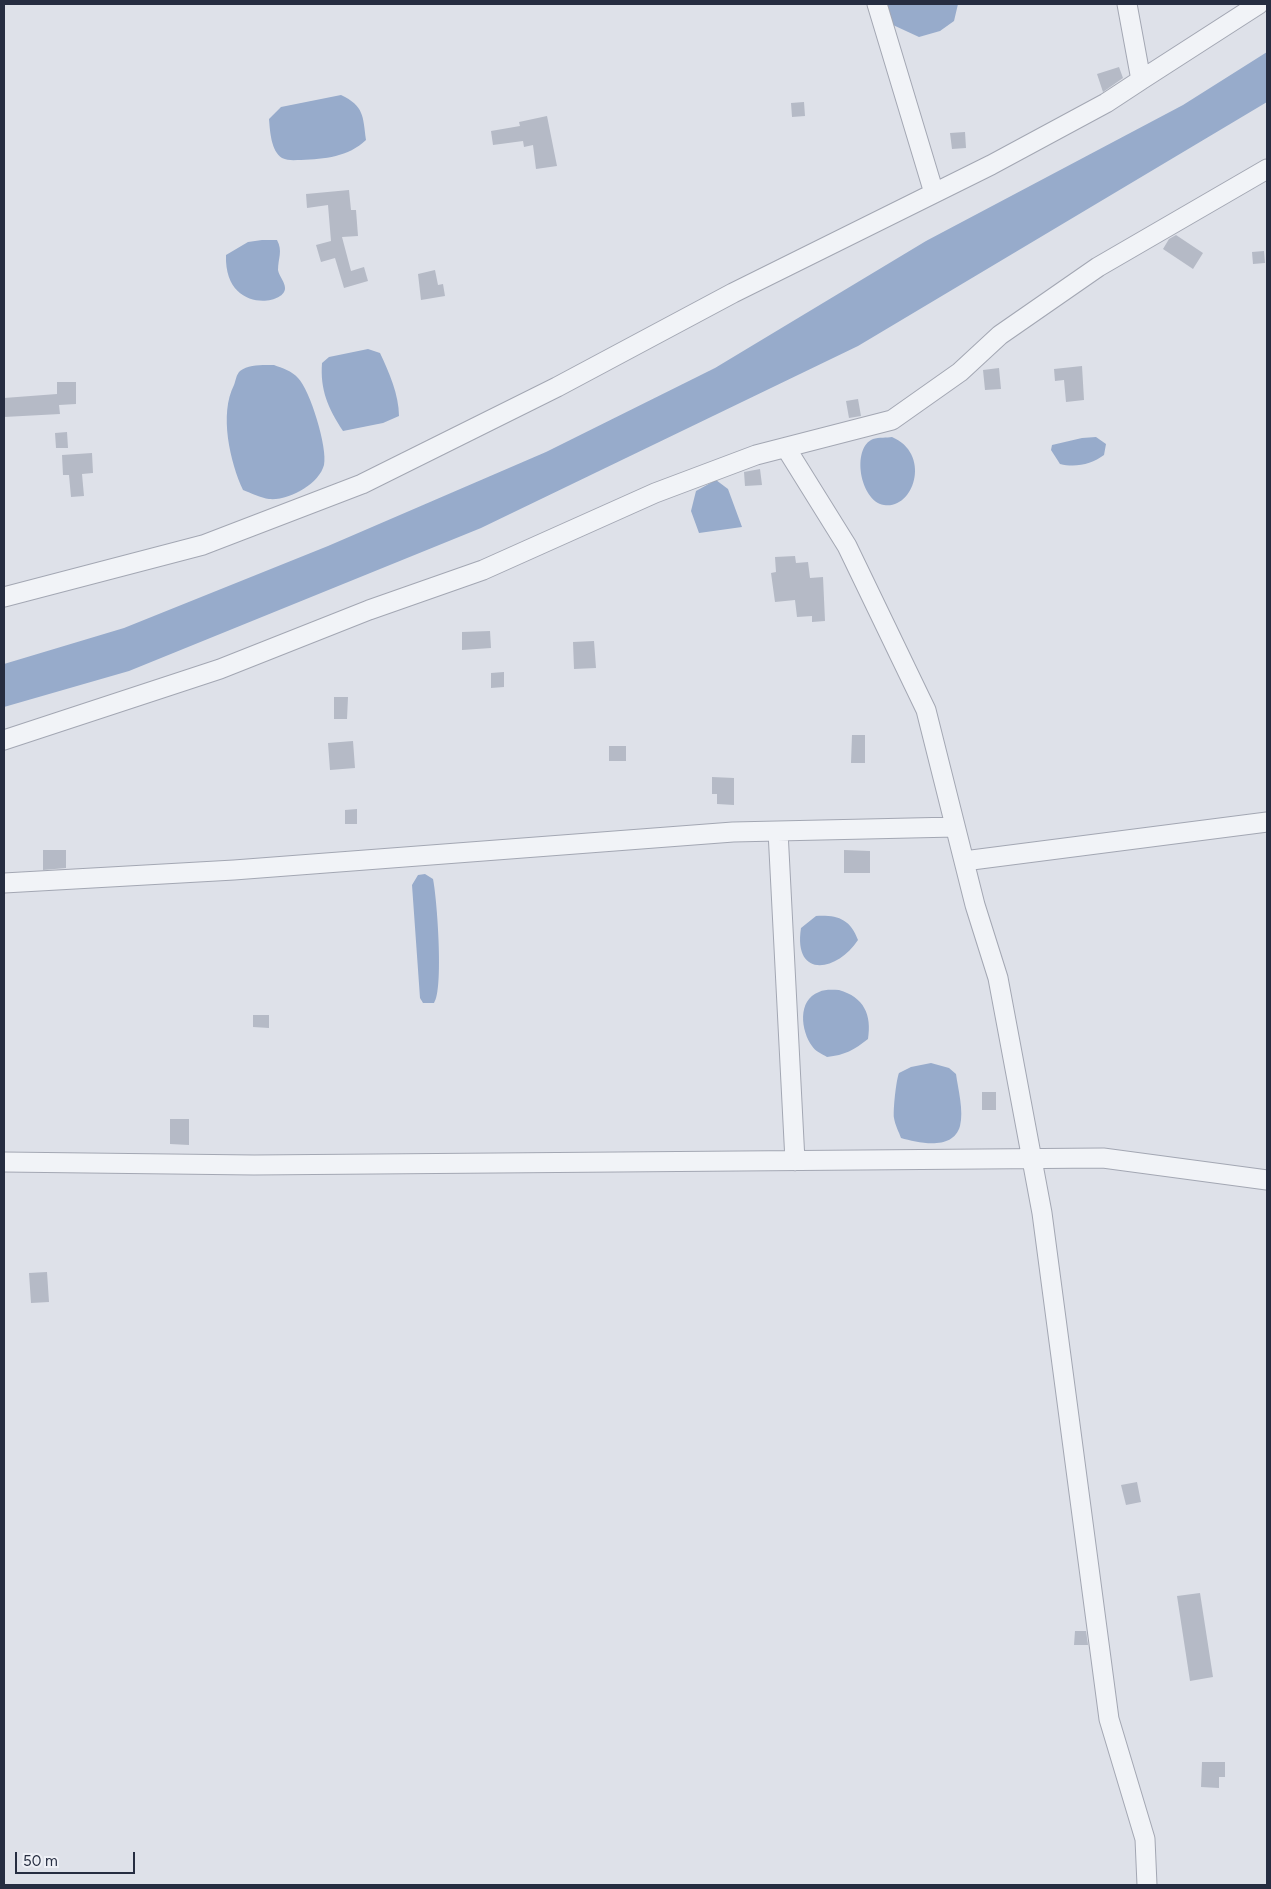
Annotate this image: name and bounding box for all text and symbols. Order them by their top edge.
scale bar [18,1842,138,1874]
text: 50 m [23,1852,58,1870]

